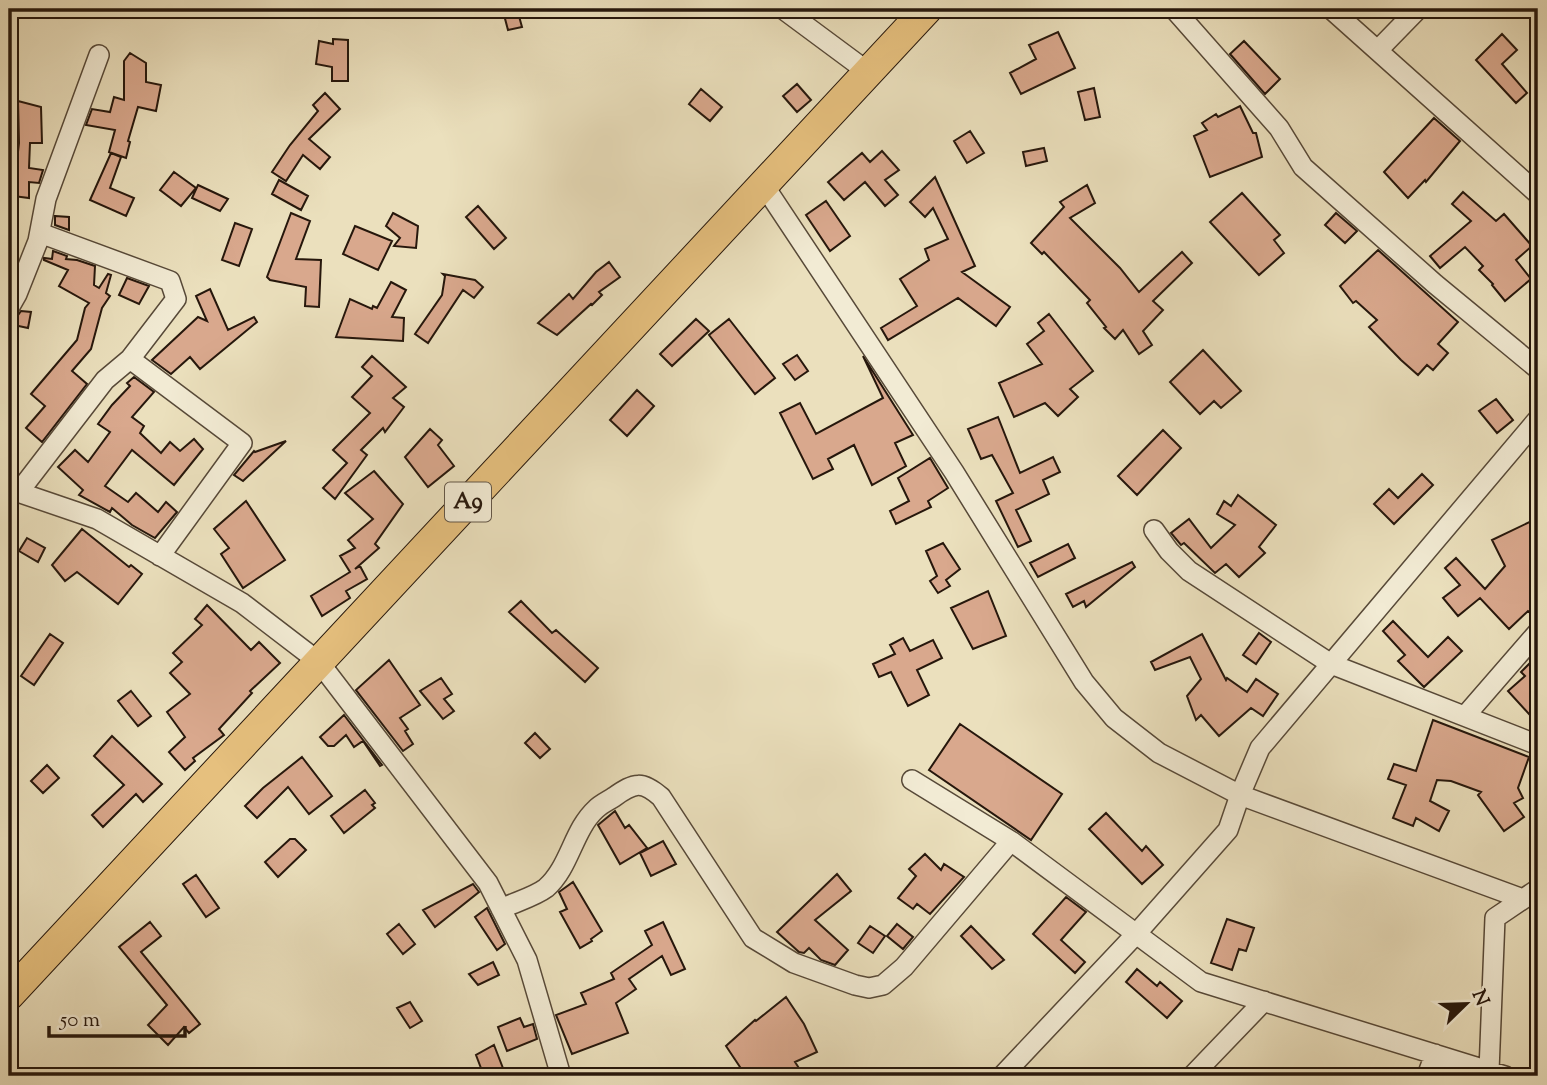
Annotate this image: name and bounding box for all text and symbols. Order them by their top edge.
road number: A9 [445,482,491,522]
north arrow [1432,970,1502,1040]
text: N [1464,986,1495,1011]
scale bar [49,994,186,1038]
text: 50 m [59,1006,100,1036]

